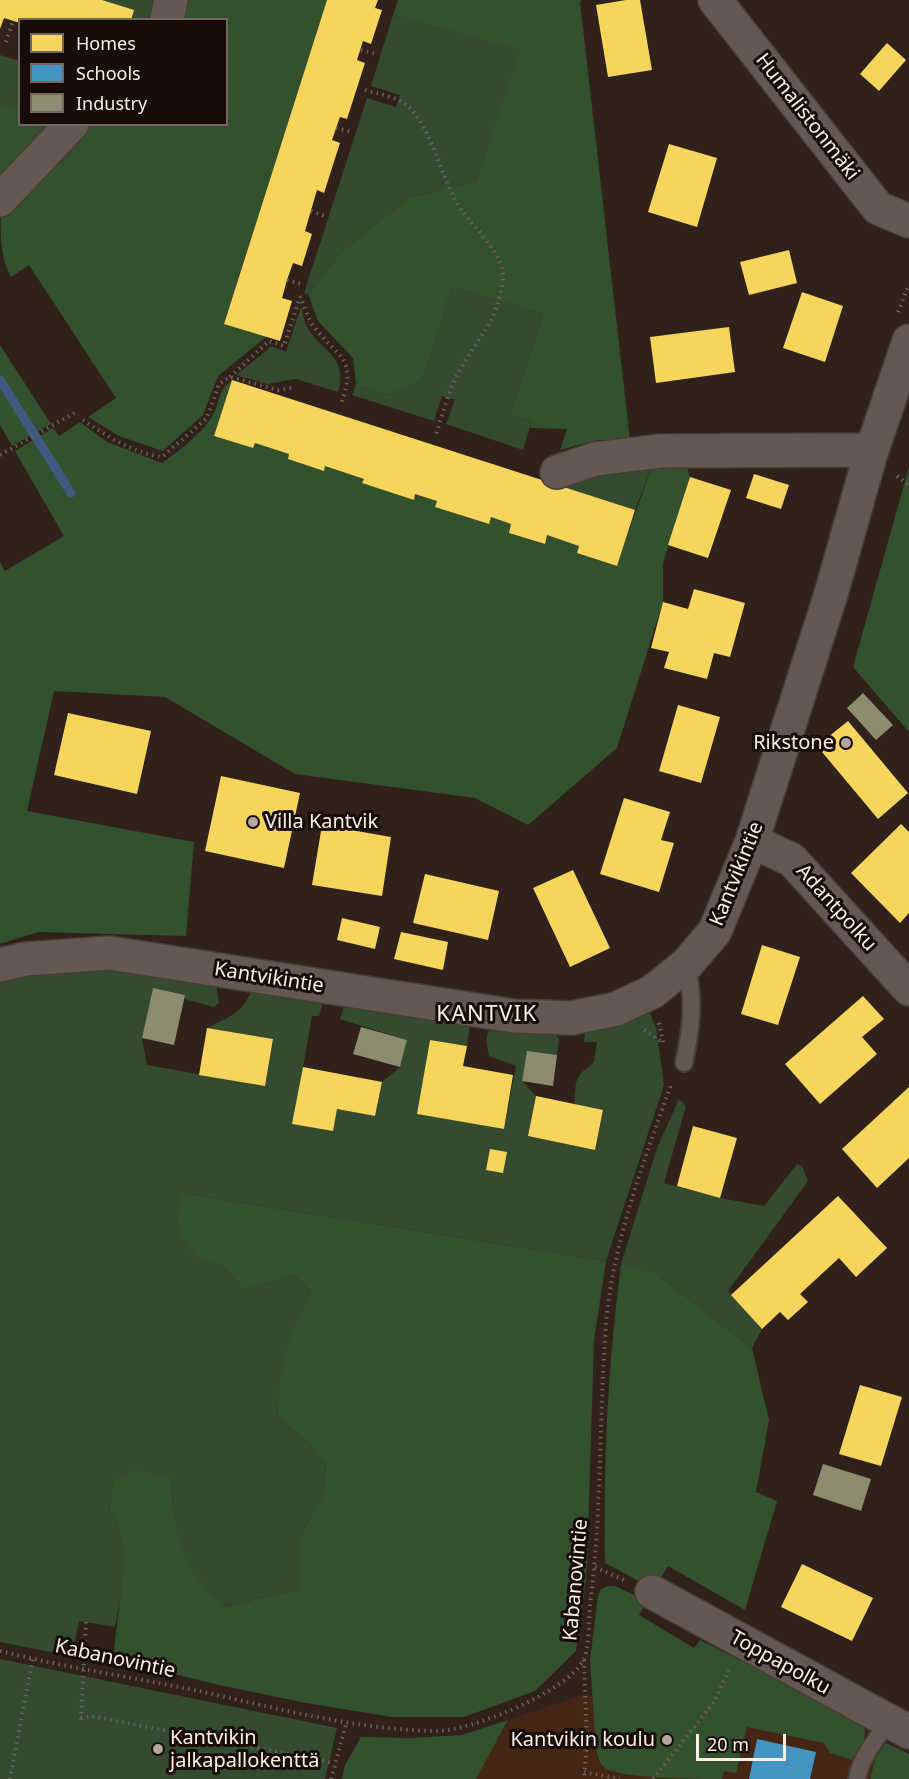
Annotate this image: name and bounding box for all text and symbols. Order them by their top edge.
legend [18,18,228,126]
text: Homes [76,31,136,55]
street label: Humalistonmäki [750,49,864,185]
text: Schools [76,61,141,85]
text: Industry [76,91,147,115]
place label: Rikstone [753,731,834,755]
marker: Rikstone [839,736,853,750]
place label: Villa Kantvik [265,810,378,834]
marker: Villa Kantvik [246,815,260,829]
street label: Kantvikintie [705,818,769,930]
street label: Adantpolku [791,860,881,956]
street label: Kantvikintie [213,958,325,998]
district label: KANTVIK [436,1002,538,1028]
street label: Kabanovintie [559,1518,593,1642]
street label: Toppapolku [726,1626,834,1700]
street label: Kabanovintie [53,1635,177,1683]
scale bar [699,1722,789,1760]
place label: Kantvikin jalkapallokenttä [170,1726,319,1773]
place label: Kantvikin koulu [510,1728,655,1752]
text: 20 m [707,1732,749,1756]
marker: Kantvikin koulu [660,1733,674,1747]
marker: Kantvikin jalkapallokenttä [151,1742,165,1756]

